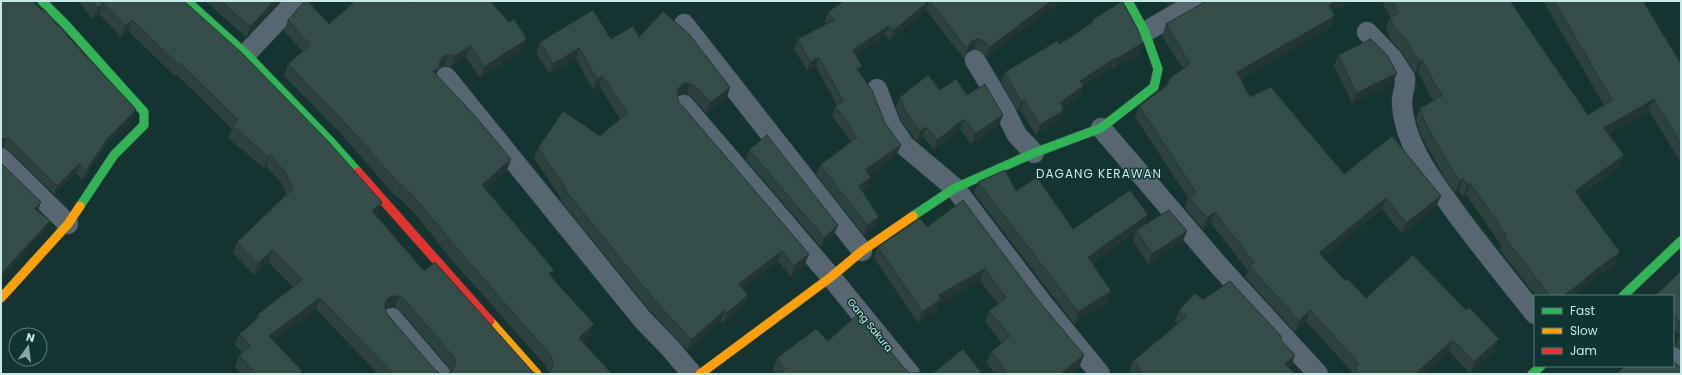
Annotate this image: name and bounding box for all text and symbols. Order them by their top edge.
district label: DAGANG KERAWAN [1036,165,1162,182]
street label: Gang Sakura [844,295,896,355]
legend [1534,295,1674,367]
text: Fast [1570,302,1595,319]
text: Slow [1570,322,1598,339]
north arrow [8,327,48,367]
text: N [24,329,36,346]
text: Jam [1570,342,1597,359]

